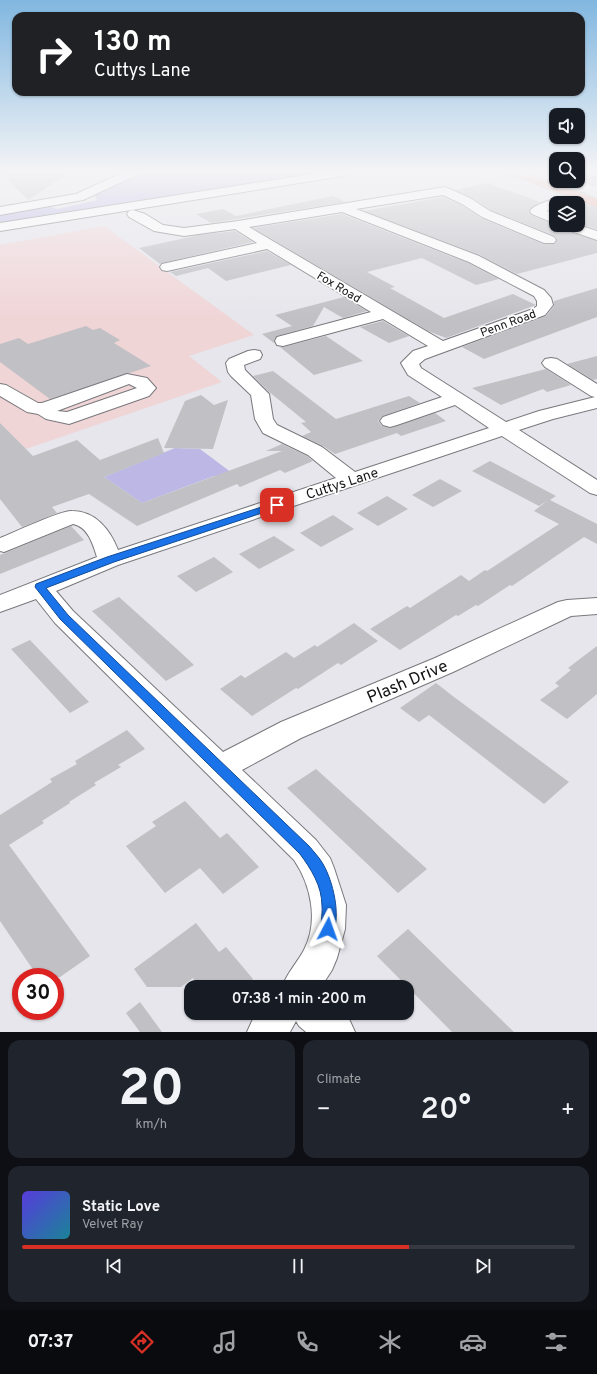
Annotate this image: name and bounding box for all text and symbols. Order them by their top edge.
text: 130 m [94,25,172,61]
icon: right [28,28,80,80]
text: Cuttys Lane [94,60,190,83]
map controls [549,108,585,232]
button: sound [549,108,585,144]
button: search [549,152,585,188]
button: layers [549,196,585,232]
street label: Fox Road [313,268,364,307]
street label: Penn Road [478,306,539,341]
street label: Cuttys Lane [304,465,381,504]
pin [260,488,294,522]
icon: arrive [266,494,288,516]
street label: Plash Drive [364,656,452,710]
position arrow [307,908,349,950]
speed limit sign: 30 [12,968,64,1020]
text: 07:38 · 1 min · 200 m [232,990,366,1009]
text: 20 [118,1058,184,1124]
text: Climate [317,1072,361,1088]
text: 20° [421,1092,471,1129]
text: − [317,1097,331,1124]
text: + [561,1097,575,1124]
text: km/h [135,1117,167,1133]
text: Static Love [82,1198,160,1217]
text: Velvet Ray [82,1217,143,1233]
icon: previous [103,1255,125,1277]
icon: pause [287,1255,309,1277]
icon: next [472,1255,494,1277]
icon: directions [128,1328,156,1356]
icon: music [211,1328,239,1356]
icon: phone [293,1328,321,1356]
icon: climate [376,1328,404,1356]
icon: car [459,1328,487,1356]
icon: filters [542,1328,570,1356]
text: 07:37 [27,1331,73,1354]

